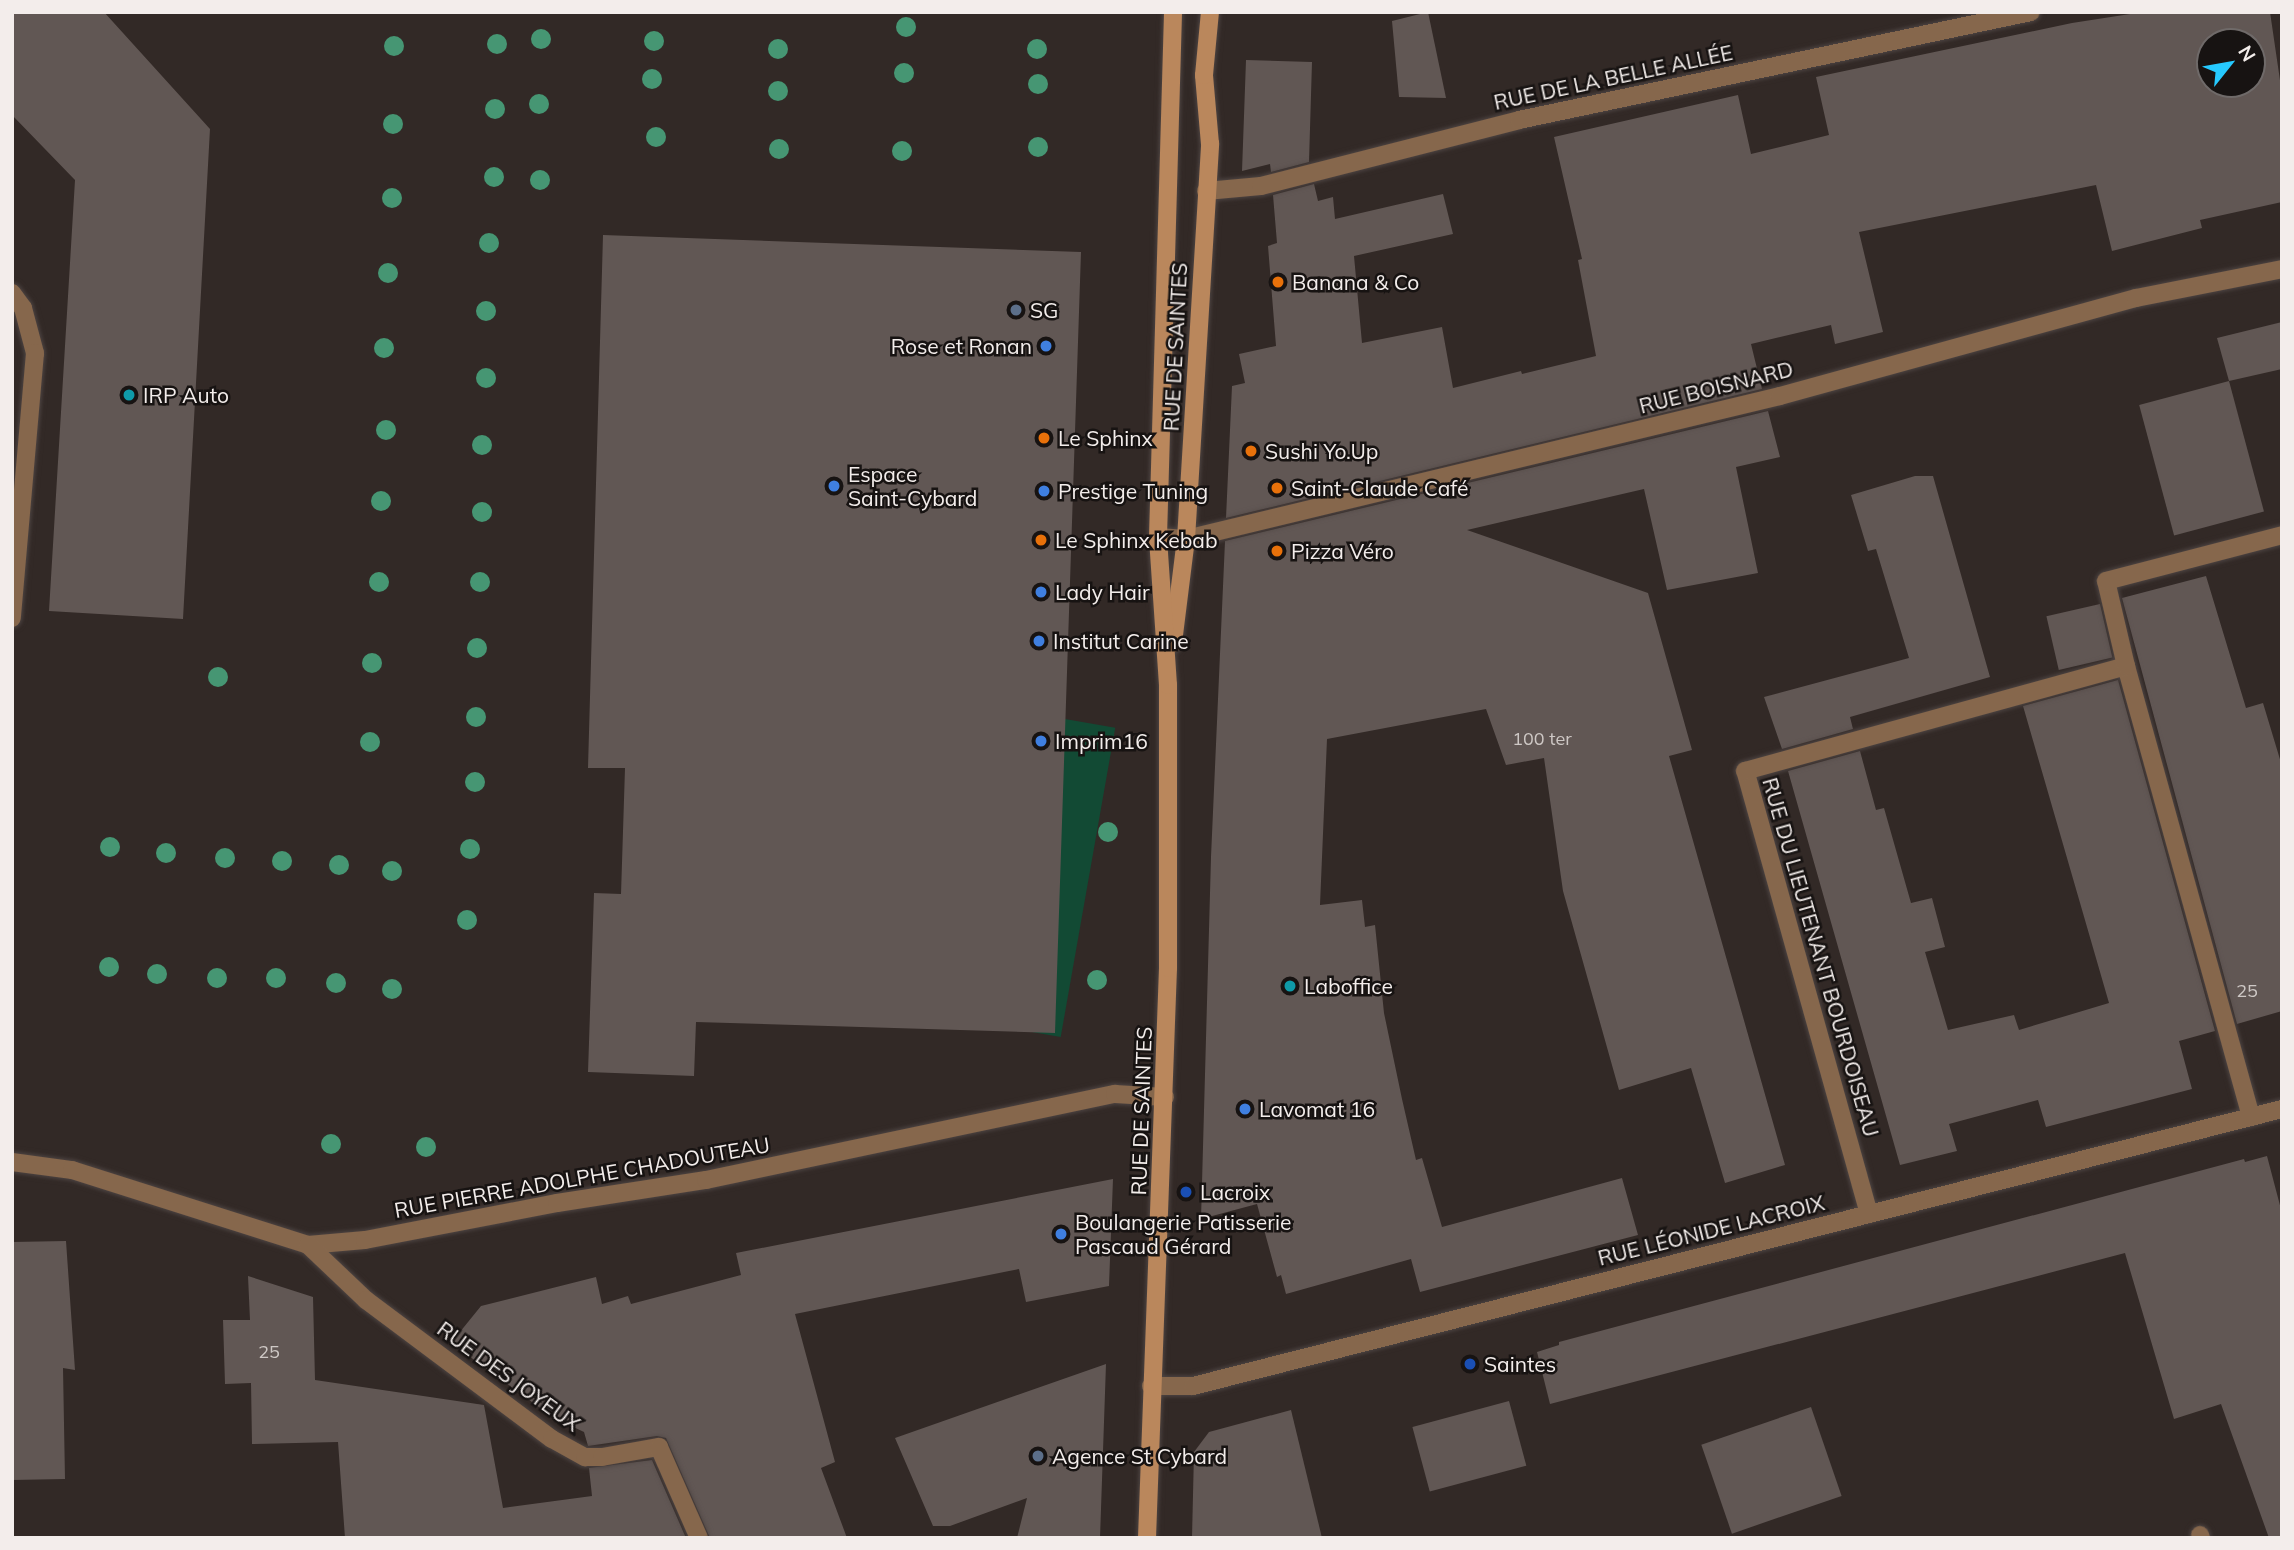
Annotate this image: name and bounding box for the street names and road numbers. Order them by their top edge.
street label: RUE DE LA BELLE ALLÉE [1491,39,1735,115]
street label: RUE DE SAINTES [1158,262,1192,432]
street label: RUE BOISNARD [1636,356,1796,418]
street label: RUE DU LIEUTENANT BOURDOISEAU [1758,775,1884,1139]
street label: RUE DE SAINTES [1125,1026,1157,1196]
street label: RUE PIERRE ADOLPHE CHADOUTEAU [392,1132,772,1222]
street label: RUE LÉONIDE LACROIX [1595,1190,1827,1270]
street label: RUE DES JOYEUX [433,1316,585,1436]

